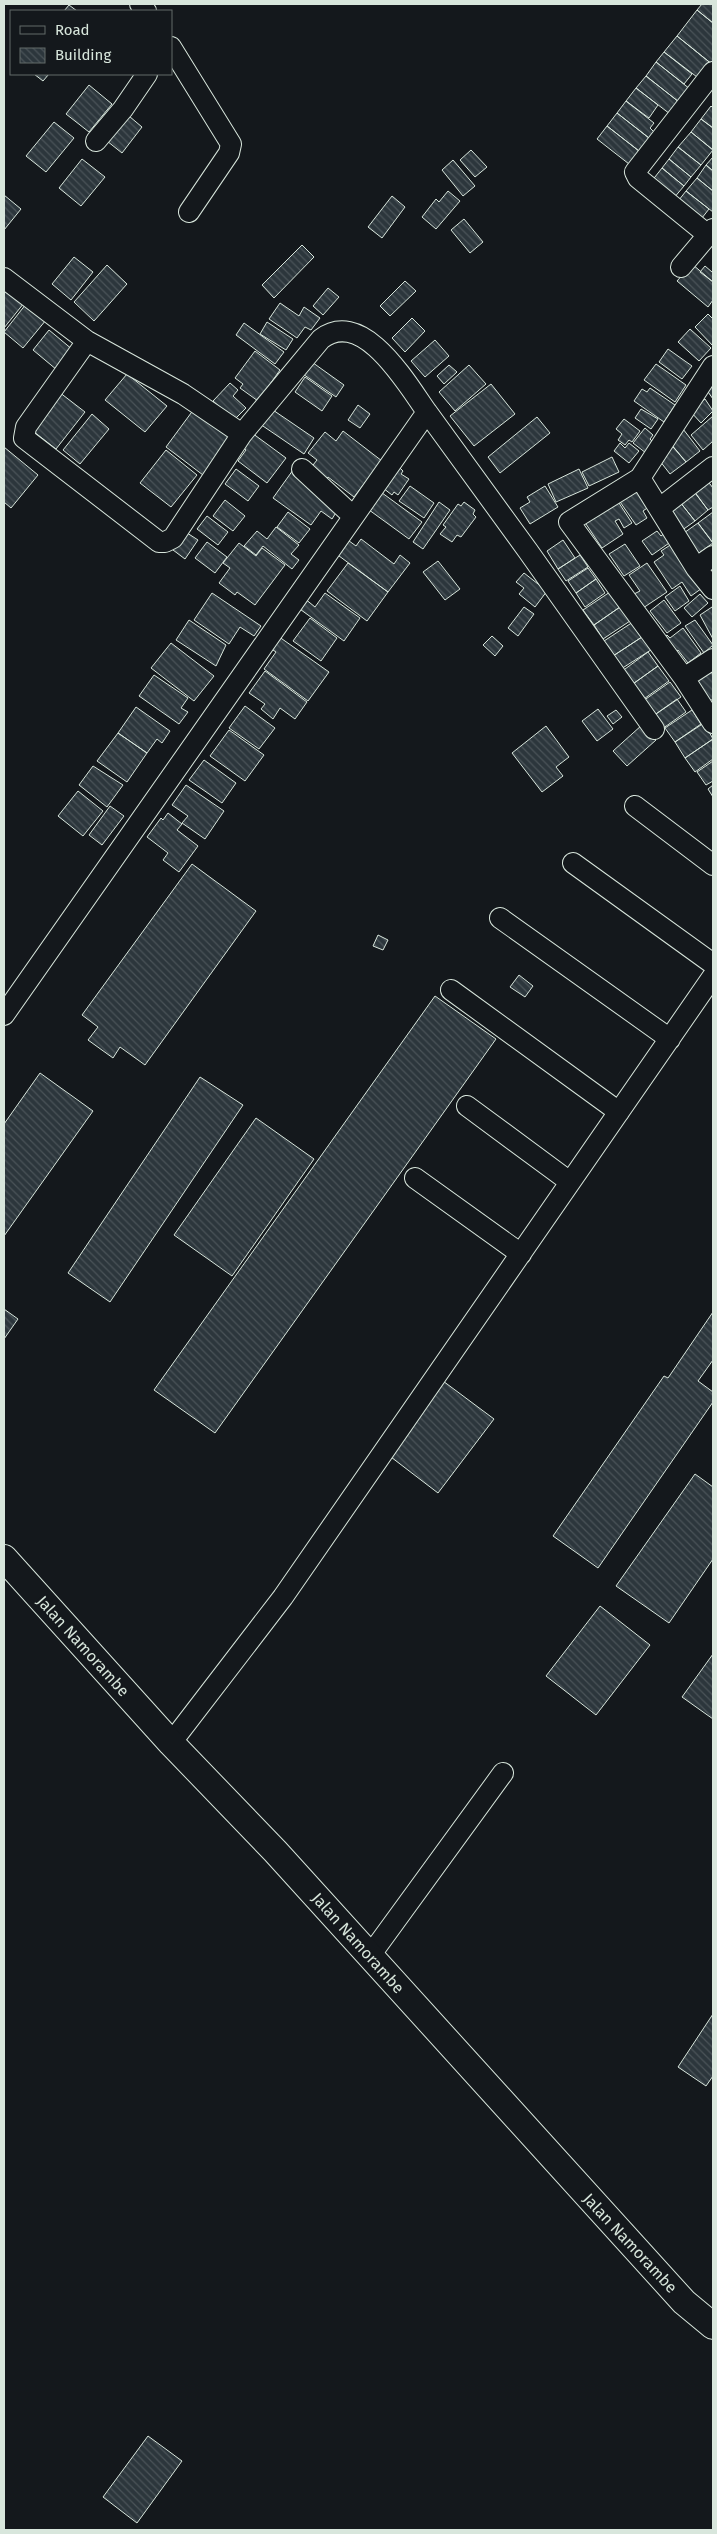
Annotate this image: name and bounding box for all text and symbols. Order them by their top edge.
legend [10,10,172,75]
text: Road [55,21,90,39]
text: Building [55,46,111,64]
street label: Jalan Namorambe [33,1592,133,1700]
street label: Jalan Namorambe [308,1889,408,1997]
street label: Jalan Namorambe [579,2189,681,2297]

